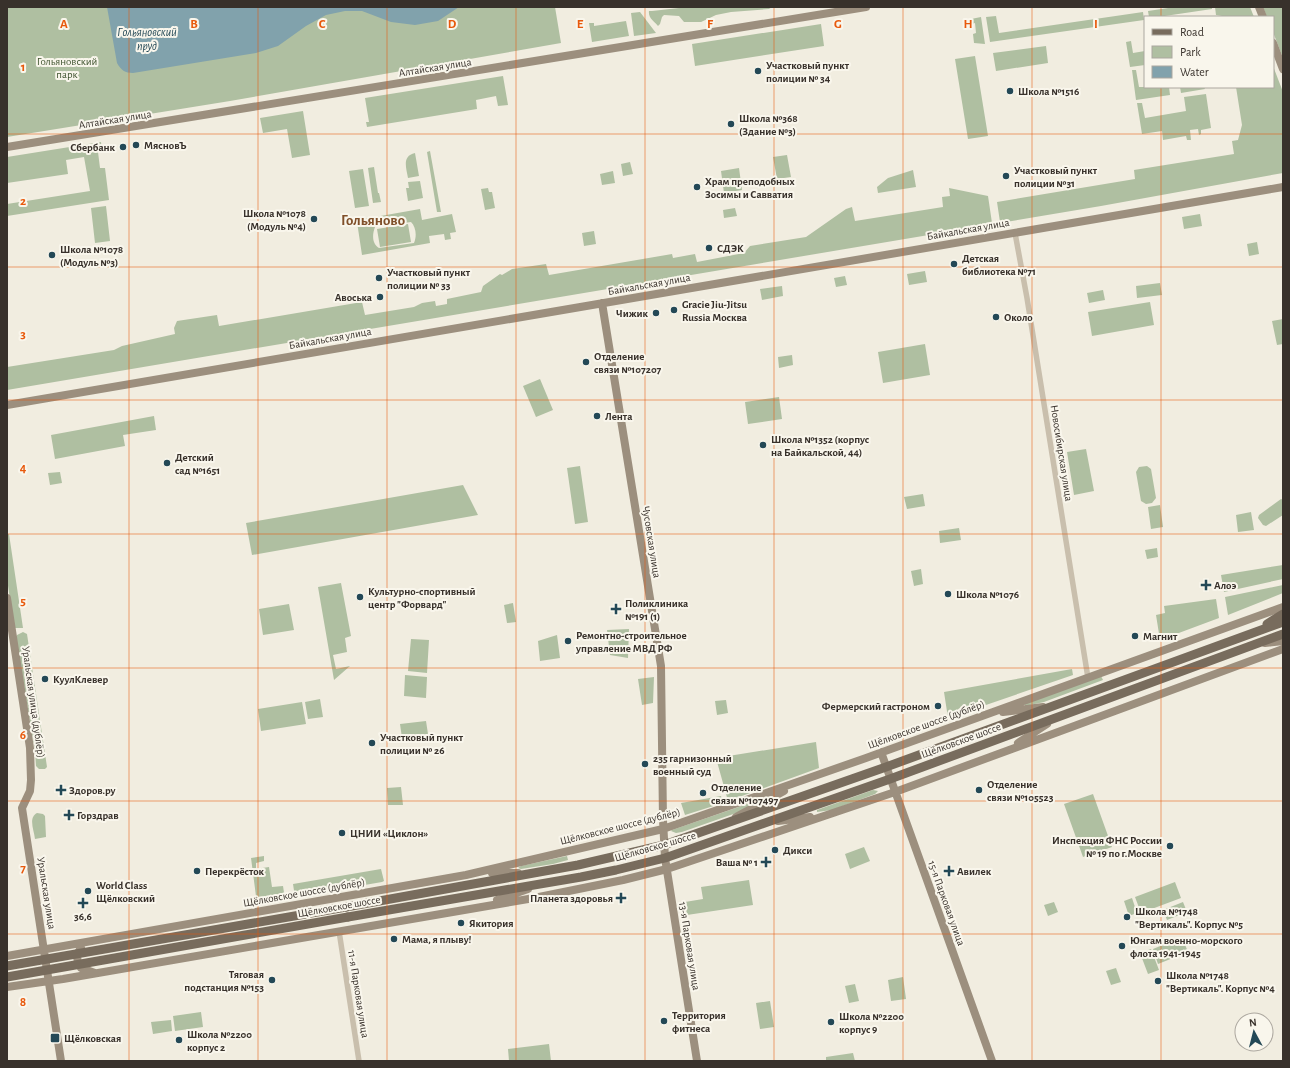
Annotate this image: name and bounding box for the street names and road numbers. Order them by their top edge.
street label: Алтайская улица [398,56,472,79]
street label: Алтайская улица [78,108,152,131]
street label: Байкальская улица [926,217,1010,242]
street label: Байкальская улица [607,272,691,297]
street label: Байкальская улица [288,326,372,351]
street label: Новосибирская улица [1048,404,1075,502]
street label: Чусовская улица [640,505,663,579]
street label: Уральская улица (дублёр) [20,645,47,759]
street label: Щёлковское шоссе (дублёр) [866,697,986,751]
street label: Щёлковское шоссе [919,719,1003,761]
street label: Щёлковское шоссе (дублёр) [558,805,682,847]
street label: Щёлковское шоссе [613,828,697,864]
street label: Уральская улица [35,856,58,930]
street label: 15-я Парковая улица [926,859,967,947]
street label: Щёлковское шоссе (дублёр) [242,875,366,909]
street label: Щёлковское шоссе [296,892,382,920]
street label: 13-я Парковая улица [677,901,702,991]
street label: 11-я Парковая улица [346,949,371,1039]

